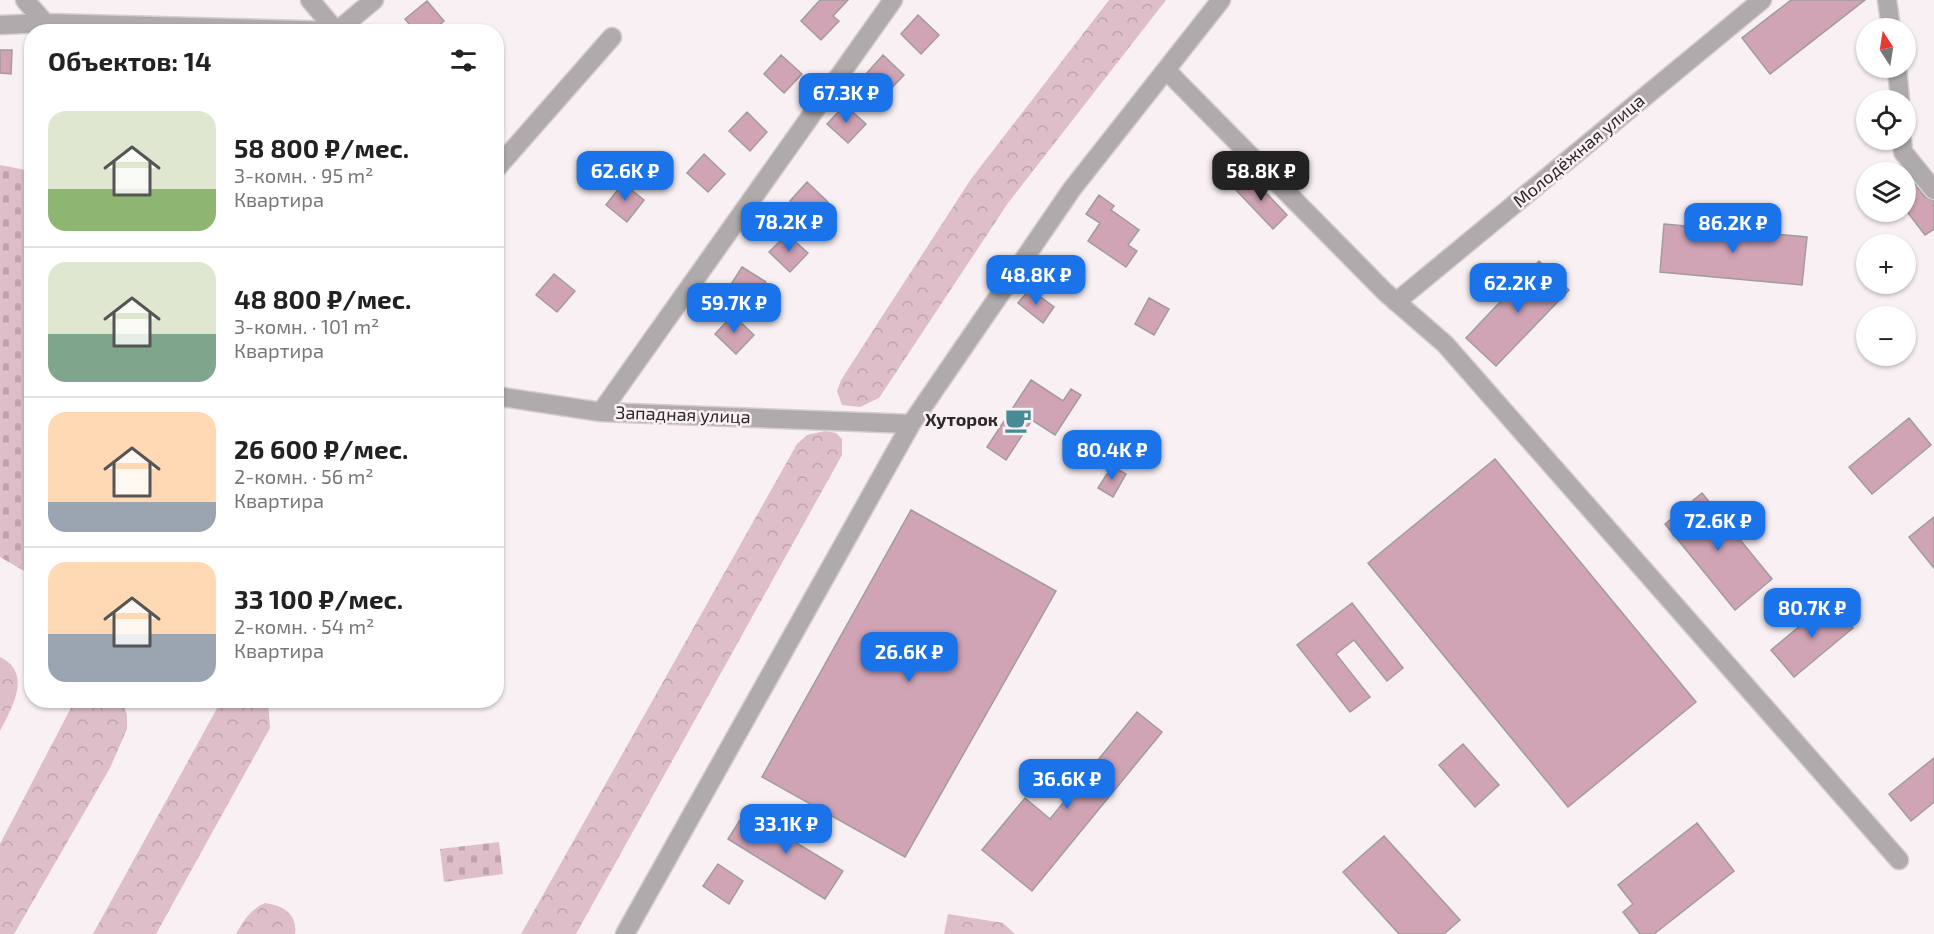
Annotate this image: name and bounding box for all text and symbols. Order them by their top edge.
north arrow [1856,18,1916,78]
map controls [1856,18,1916,366]
icon: filters [447,44,480,77]
text: Объектов: 14 [48,45,212,76]
pin: 67.3K ₽ [791,73,901,124]
text: 67.3K ₽ [813,80,879,104]
street label: Молодёжная улица [1508,89,1649,212]
button: locate [1856,90,1916,150]
text: 58 800 ₽/мес. [234,132,409,163]
icon: home [96,135,168,207]
pin: 62.6K ₽ [570,151,680,202]
pin: 58.8K ₽ [1206,151,1316,202]
text: 62.6K ₽ [591,158,659,182]
text: 58.8K ₽ [1226,158,1296,182]
button: layers [1856,162,1916,222]
text: 3-комн. · 95 m² [234,163,373,187]
text: Квартира [234,187,324,211]
pin: 78.2K ₽ [734,202,844,253]
pin: 86.2K ₽ [1678,203,1788,254]
text: 78.2K ₽ [755,209,823,233]
text: 86.2K ₽ [1698,210,1768,234]
button: + [1856,234,1916,294]
pin: 48.8K ₽ [981,255,1091,306]
text: 48.8K ₽ [1000,262,1072,286]
pin: 62.2K ₽ [1463,263,1573,314]
text: 62.2K ₽ [1484,270,1552,294]
text: 48 800 ₽/мес. [234,283,411,314]
pin: 59.7K ₽ [679,283,789,334]
icon: home [96,286,168,358]
text: 59.7K ₽ [701,290,767,314]
button: − [1856,306,1916,366]
text: 3-комн. · 101 m² [234,314,379,338]
text: Квартира [234,338,324,362]
street label: Западная улица [615,401,751,427]
cafe icon: Хуторок [1003,405,1033,435]
place label: Хуторок [925,408,998,430]
pin: 80.4K ₽ [1057,430,1167,481]
text: 26 600 ₽/мес. [234,433,408,464]
icon: home [96,436,168,508]
text: 80.4K ₽ [1076,437,1148,461]
text: 2-комн. · 56 m² [234,464,374,488]
text: Квартира [234,488,324,512]
pin: 72.6K ₽ [1663,501,1773,552]
text: 72.6K ₽ [1684,508,1752,532]
text: 33 100 ₽/мес. [234,583,403,614]
icon: home [96,586,168,658]
pin: 80.7K ₽ [1757,588,1867,639]
text: 80.7K ₽ [1778,595,1846,619]
text: 2-комн. · 54 m² [234,614,374,638]
pin: 26.6K ₽ [854,632,964,683]
text: Квартира [234,638,324,662]
text: 26.6K ₽ [875,639,943,663]
pin: 36.6K ₽ [1012,759,1122,810]
text: 36.6K ₽ [1033,766,1101,790]
pin: 33.1K ₽ [731,804,841,855]
text: 33.1K ₽ [754,811,818,835]

